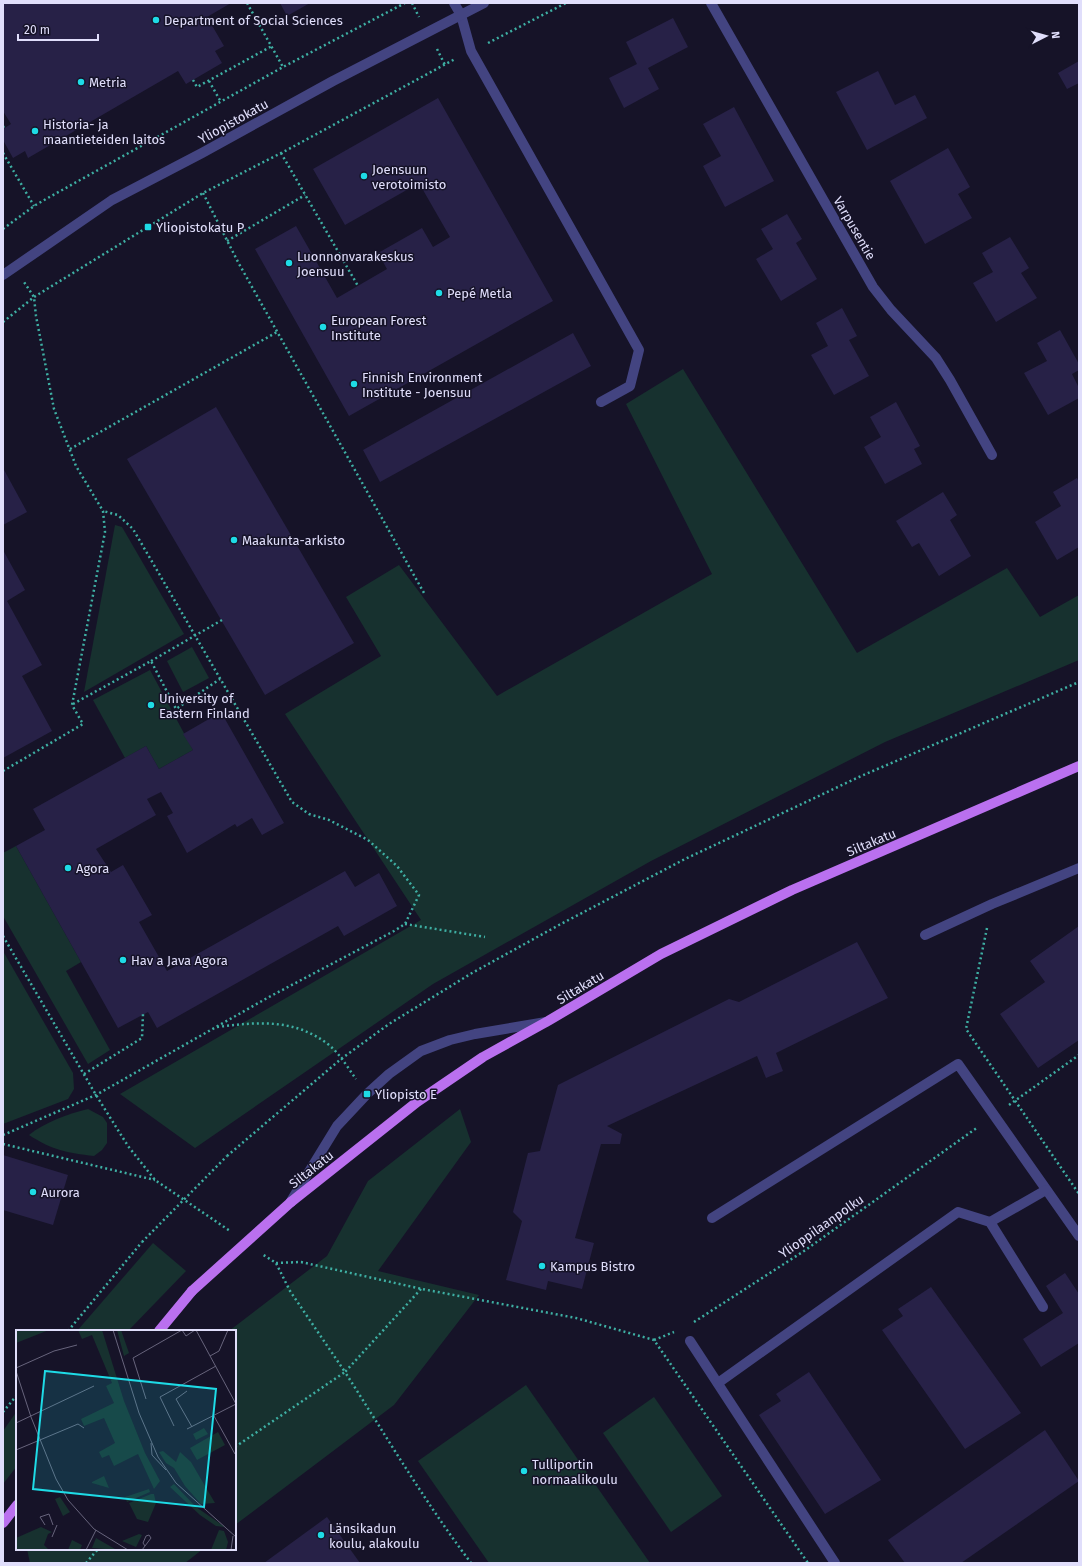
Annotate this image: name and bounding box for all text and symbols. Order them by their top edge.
place label: Department of Social Sciences [164,13,343,28]
marker: Department of Social Sciences [151,15,161,25]
scale bar [18,16,98,42]
north arrow [1026,16,1066,56]
text: 20 m [24,23,50,37]
text: N [1049,31,1062,39]
place label: Metria [89,75,127,90]
marker: Metria [76,77,86,87]
street label: Yliopistokatu [196,96,271,147]
place label: Historia- ja maantieteiden laitos [43,117,165,147]
marker: Historia- ja maantieteiden laitos [30,126,40,136]
place label: Joensuun verotoimisto [372,162,446,192]
marker: Joensuun verotoimisto [359,171,369,181]
street label: Varpusentie [830,194,879,262]
place label: Yliopistokatu P [156,220,245,235]
marker: Yliopistokatu P [143,222,153,232]
place label: Luonnonvarakeskus Joensuu [297,249,414,279]
marker: Luonnonvarakeskus Joensuu [284,258,294,268]
place label: Pepé Metla [447,286,512,301]
marker: Pepé Metla [434,288,444,298]
place label: European Forest Institute [331,313,427,343]
marker: European Forest Institute [318,322,328,332]
place label: Finnish Environment Institute - Joensuu [362,370,483,400]
marker: Finnish Environment Institute - Joensuu [349,379,359,389]
place label: Maakunta-arkisto [242,533,345,548]
marker: Maakunta-arkisto [229,535,239,545]
place label: University of Eastern Finland [159,691,250,721]
marker: University of Eastern Finland [146,700,156,710]
street label: Siltakatu [844,825,898,860]
place label: Agora [76,861,109,876]
marker: Agora [63,863,73,873]
place label: Hav a Java Agora [131,953,228,968]
marker: Hav a Java Agora [118,955,128,965]
street label: Siltakatu [554,968,606,1007]
place label: Yliopisto E [375,1087,437,1102]
marker: Yliopisto E [362,1089,372,1099]
street label: Siltakatu [286,1147,336,1191]
place label: Aurora [41,1185,80,1200]
marker: Aurora [28,1187,38,1197]
street label: Ylioppilaanpolku [776,1192,867,1261]
place label: Kampus Bistro [550,1259,635,1274]
marker: Kampus Bistro [537,1261,547,1271]
inset map [16,1330,236,1550]
place label: Tulliportin normaalikoulu [532,1457,618,1487]
marker: Tulliportin normaalikoulu [519,1466,529,1476]
place label: Länsikadun koulu, alakoulu [329,1521,419,1551]
marker: Länsikadun koulu, alakoulu [316,1530,326,1540]

